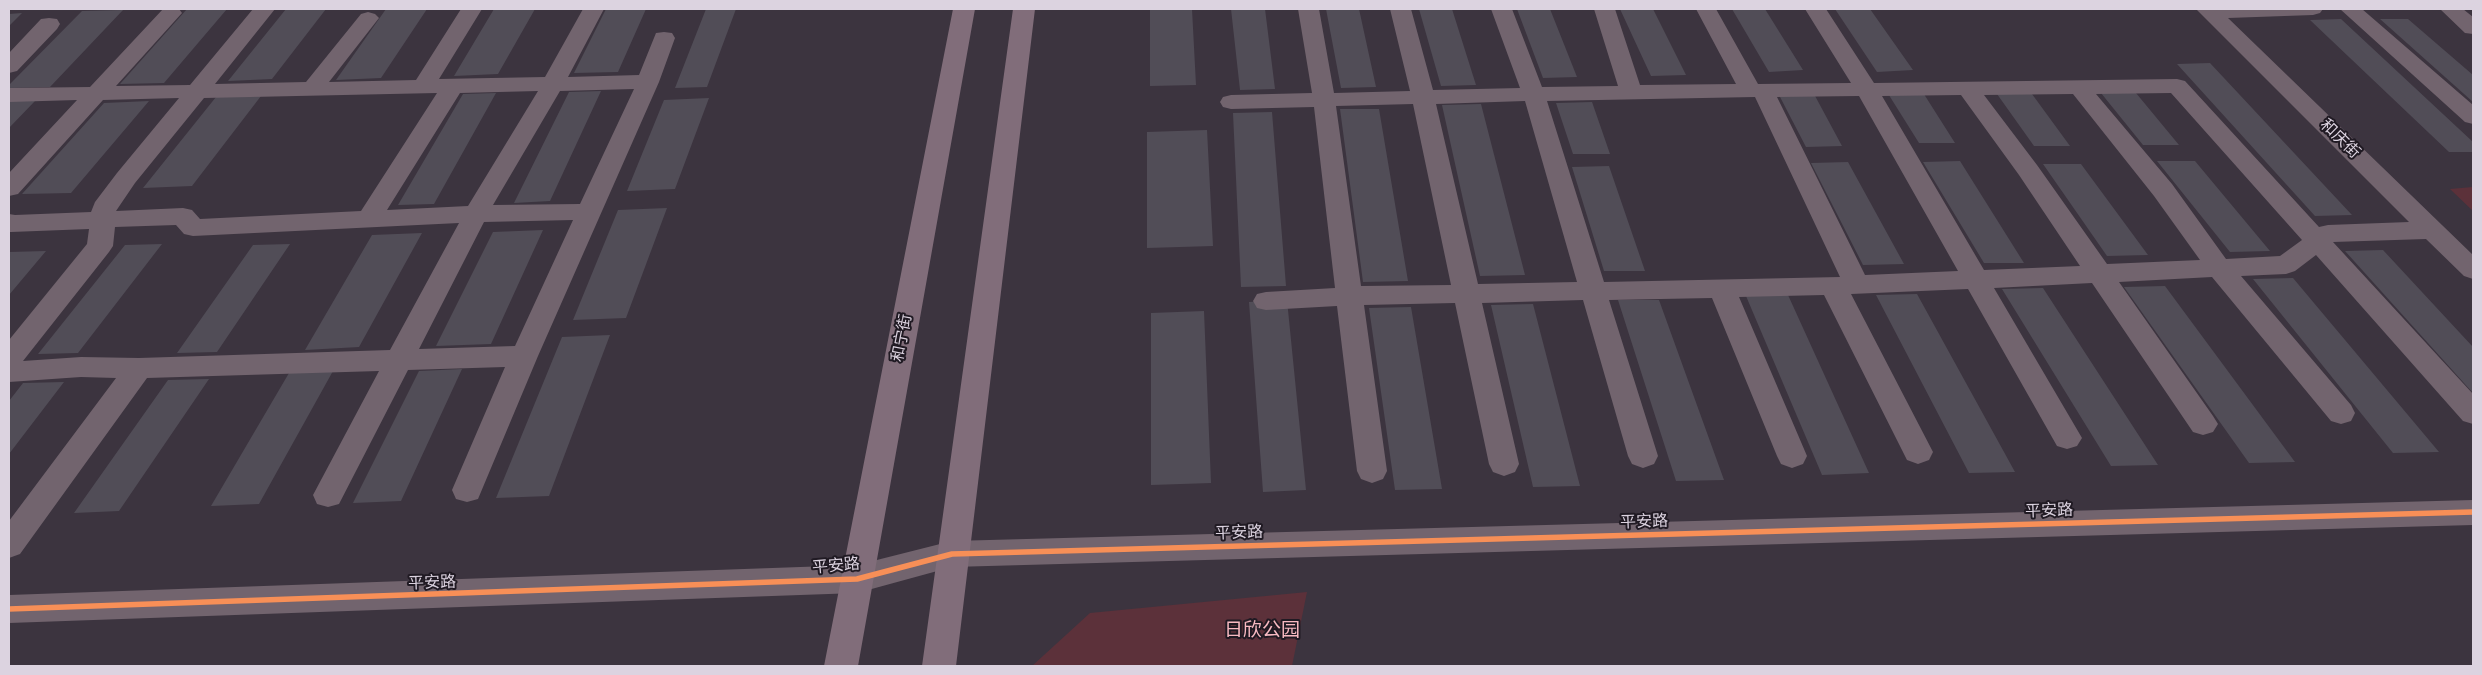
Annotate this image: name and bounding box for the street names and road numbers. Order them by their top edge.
street label: 和庆街 [2316,115,2364,163]
street label: 和宁街 [888,313,916,363]
street label: 平安路 [2025,501,2073,521]
street label: 平安路 [1620,512,1668,532]
street label: 平安路 [1215,523,1263,543]
street label: 平安路 [811,554,861,578]
street label: 平安路 [408,573,456,593]

